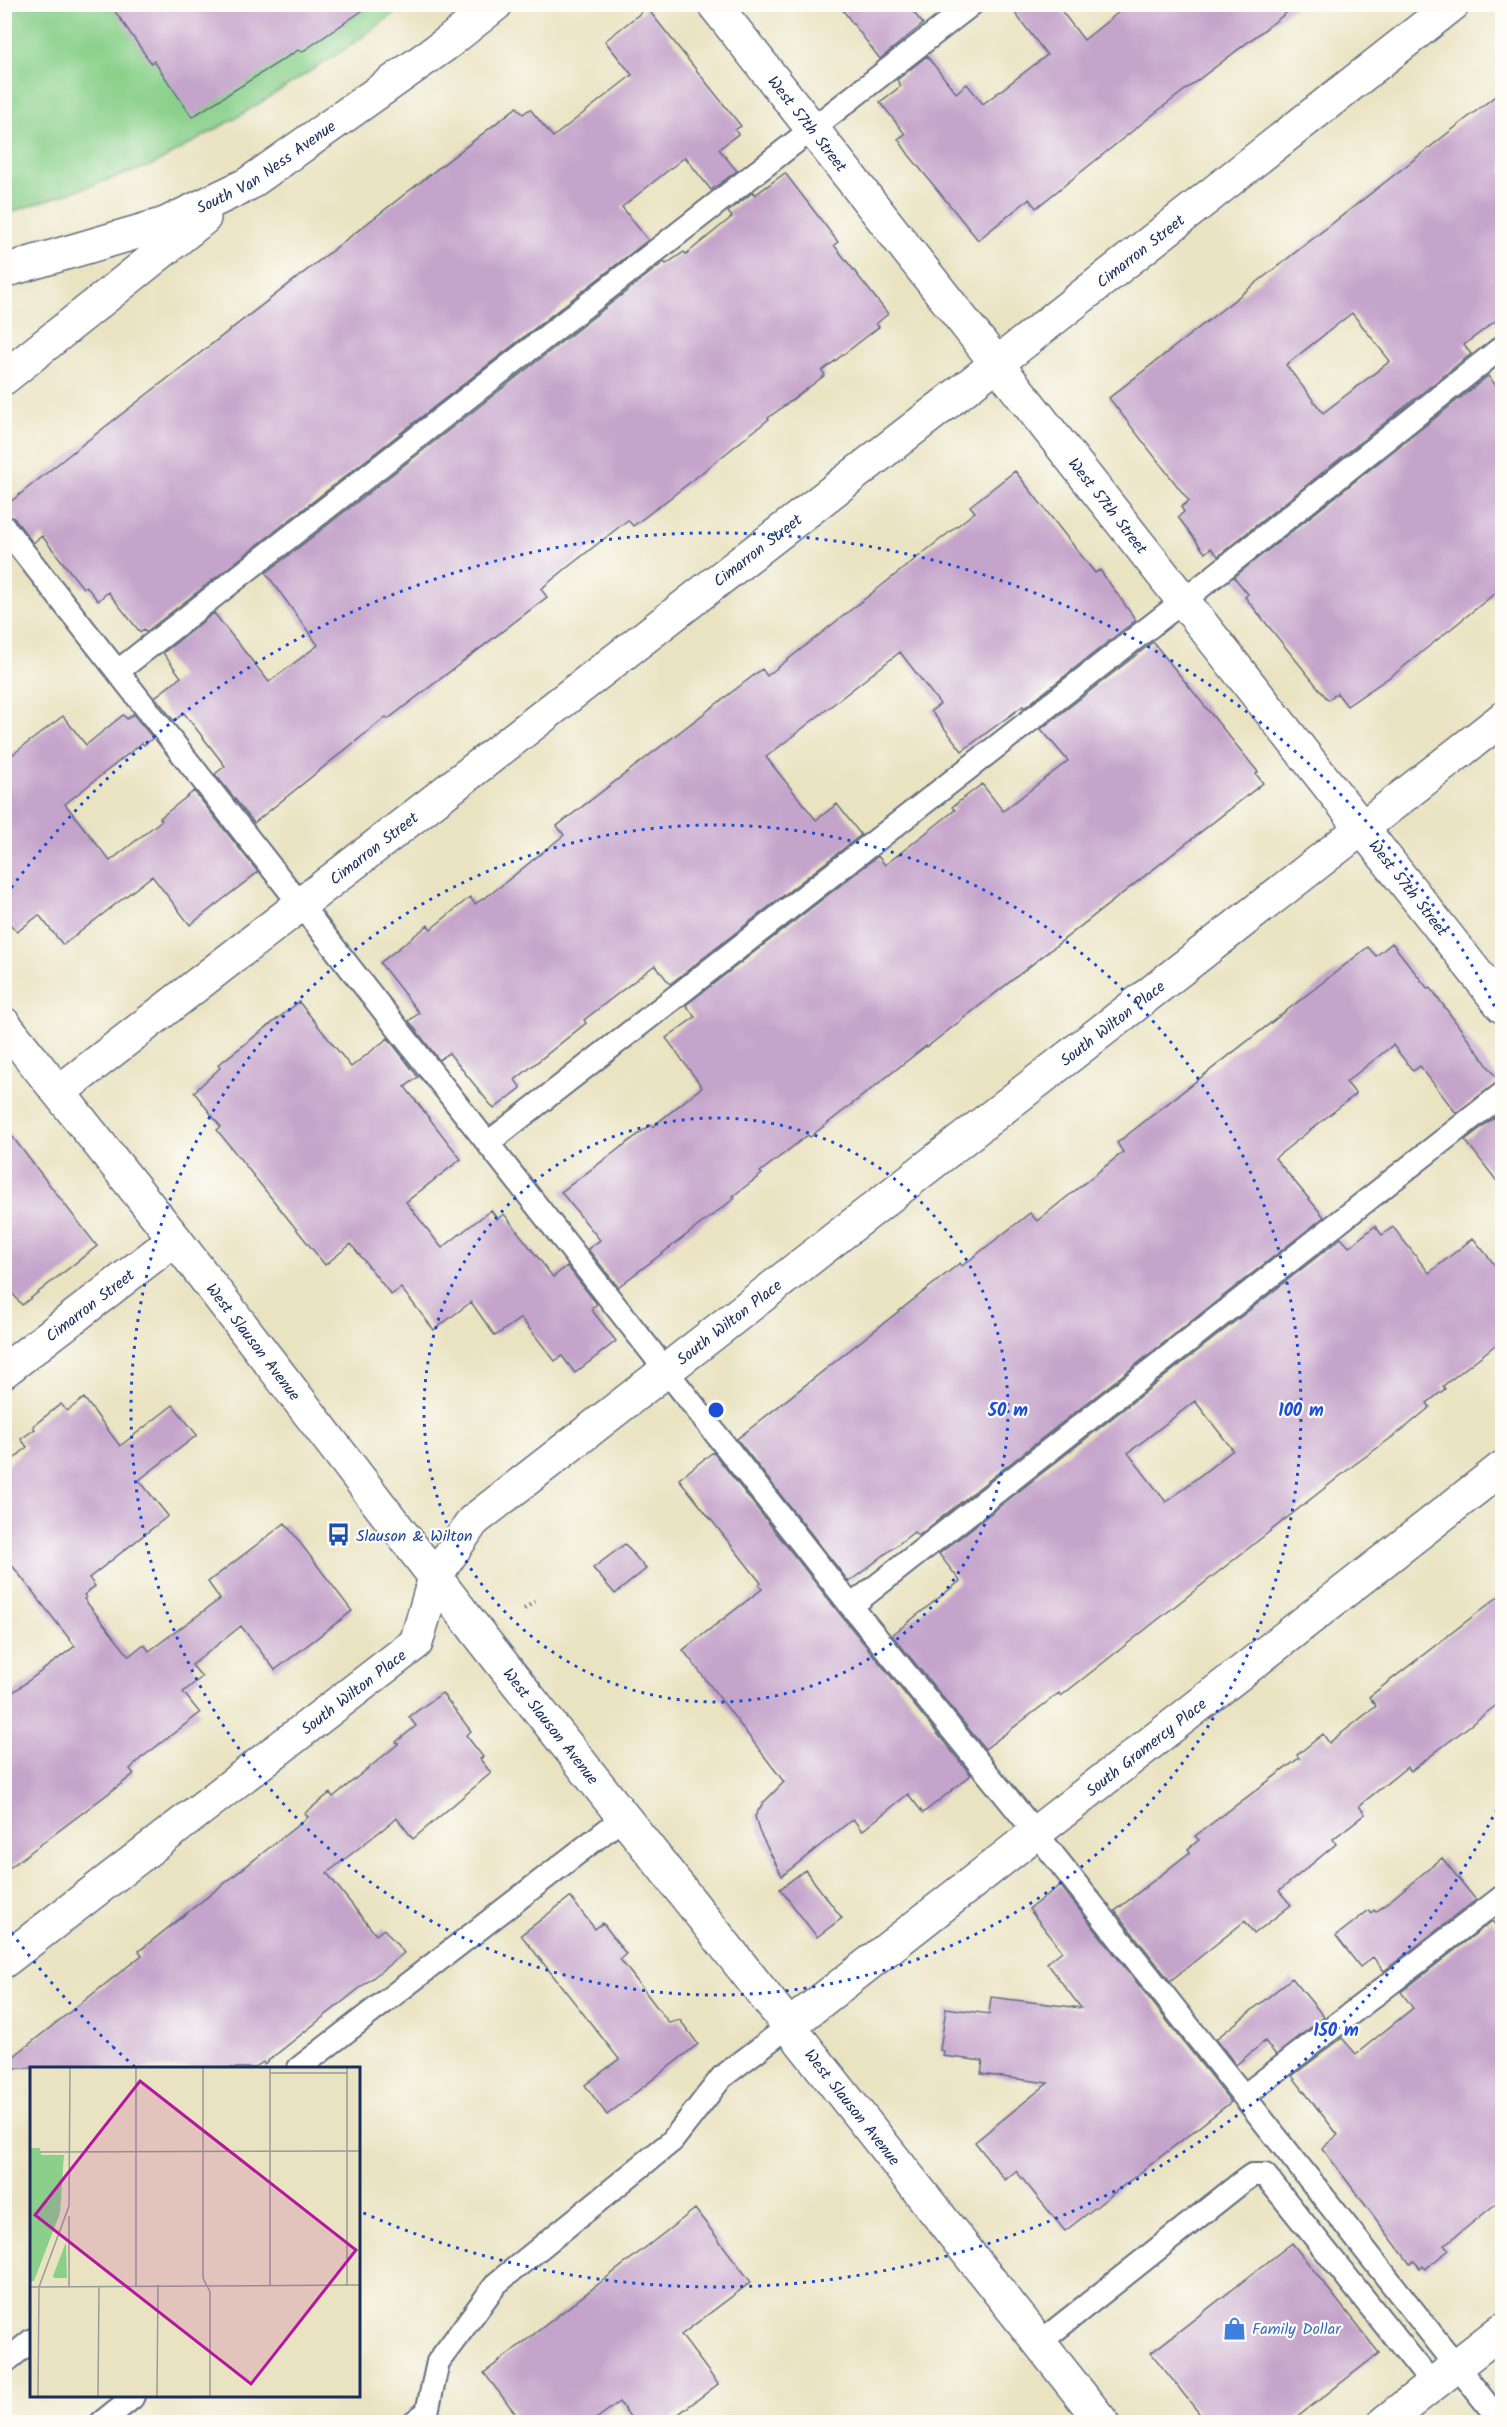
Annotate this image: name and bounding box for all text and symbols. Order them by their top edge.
street label: West 57th Street [761,71,853,179]
street label: South Van Ness Avenue [192,115,341,221]
street label: Cimarron Street [1091,208,1191,295]
street label: West 57th Street [1061,453,1154,561]
street label: Cimarron Street [708,508,809,594]
street label: Cimarron Street [324,806,425,892]
street label: West 57th Street [1362,835,1454,943]
street label: South Wilton Place [1055,975,1171,1073]
street label: Cimarron Street [40,1263,141,1349]
street label: South Wilton Place [672,1274,788,1372]
street label: West Slauson Avenue [199,1278,306,1407]
text: 50 m [987,1397,1028,1426]
text: 100 m [1278,1397,1324,1426]
centre of rings [706,1400,726,1420]
bus stop icon: Slauson & Wilton [325,1522,351,1548]
place label: Slauson & Wilton [356,1524,473,1549]
street label: South Wilton Place [296,1644,412,1742]
street label: West Slauson Avenue [496,1663,604,1791]
street label: South Gramercy Place [1081,1693,1213,1803]
text: 150 m [1313,2017,1359,2046]
street label: West Slauson Avenue [797,2044,906,2172]
inset map [30,2067,360,2397]
shop icon: Family Dollar [1221,2315,1247,2341]
place label: Family Dollar [1252,2317,1342,2342]

